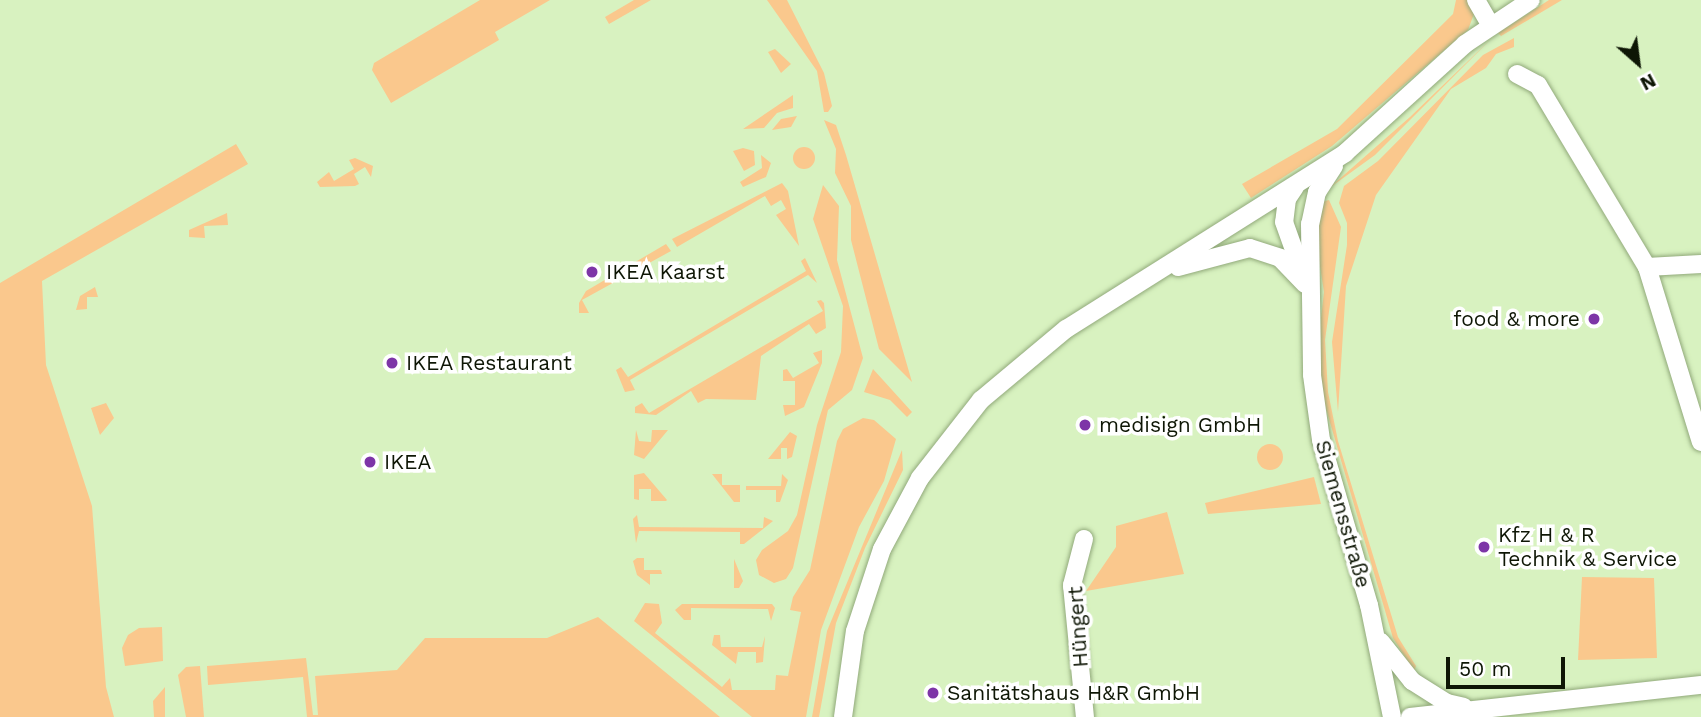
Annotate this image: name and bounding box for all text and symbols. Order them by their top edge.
north arrow [1603,28,1673,98]
text: N [1636,69,1660,95]
place label: IKEA Kaarst [606,259,726,285]
marker: IKEA Kaarst [584,264,600,280]
place label: food & more [1453,306,1580,332]
marker: food & more [1586,311,1602,327]
place label: IKEA Restaurant [406,350,573,376]
marker: IKEA Restaurant [384,355,400,371]
place label: medisign GmbH [1099,412,1261,438]
marker: medisign GmbH [1077,417,1093,433]
street label: Siemensstraße [1310,437,1376,591]
place label: IKEA [384,449,431,475]
marker: IKEA [362,454,378,470]
place label: Kfz H & R Technik & Service [1498,522,1678,572]
marker: Kfz H & R Technik & Service [1476,539,1492,555]
street label: Hüngert [1063,586,1093,668]
scale bar [1449,644,1568,688]
text: 50 m [1459,656,1511,681]
place label: Sanitätshaus H&R GmbH [947,680,1200,706]
marker: Sanitätshaus H&R GmbH [925,685,941,701]

